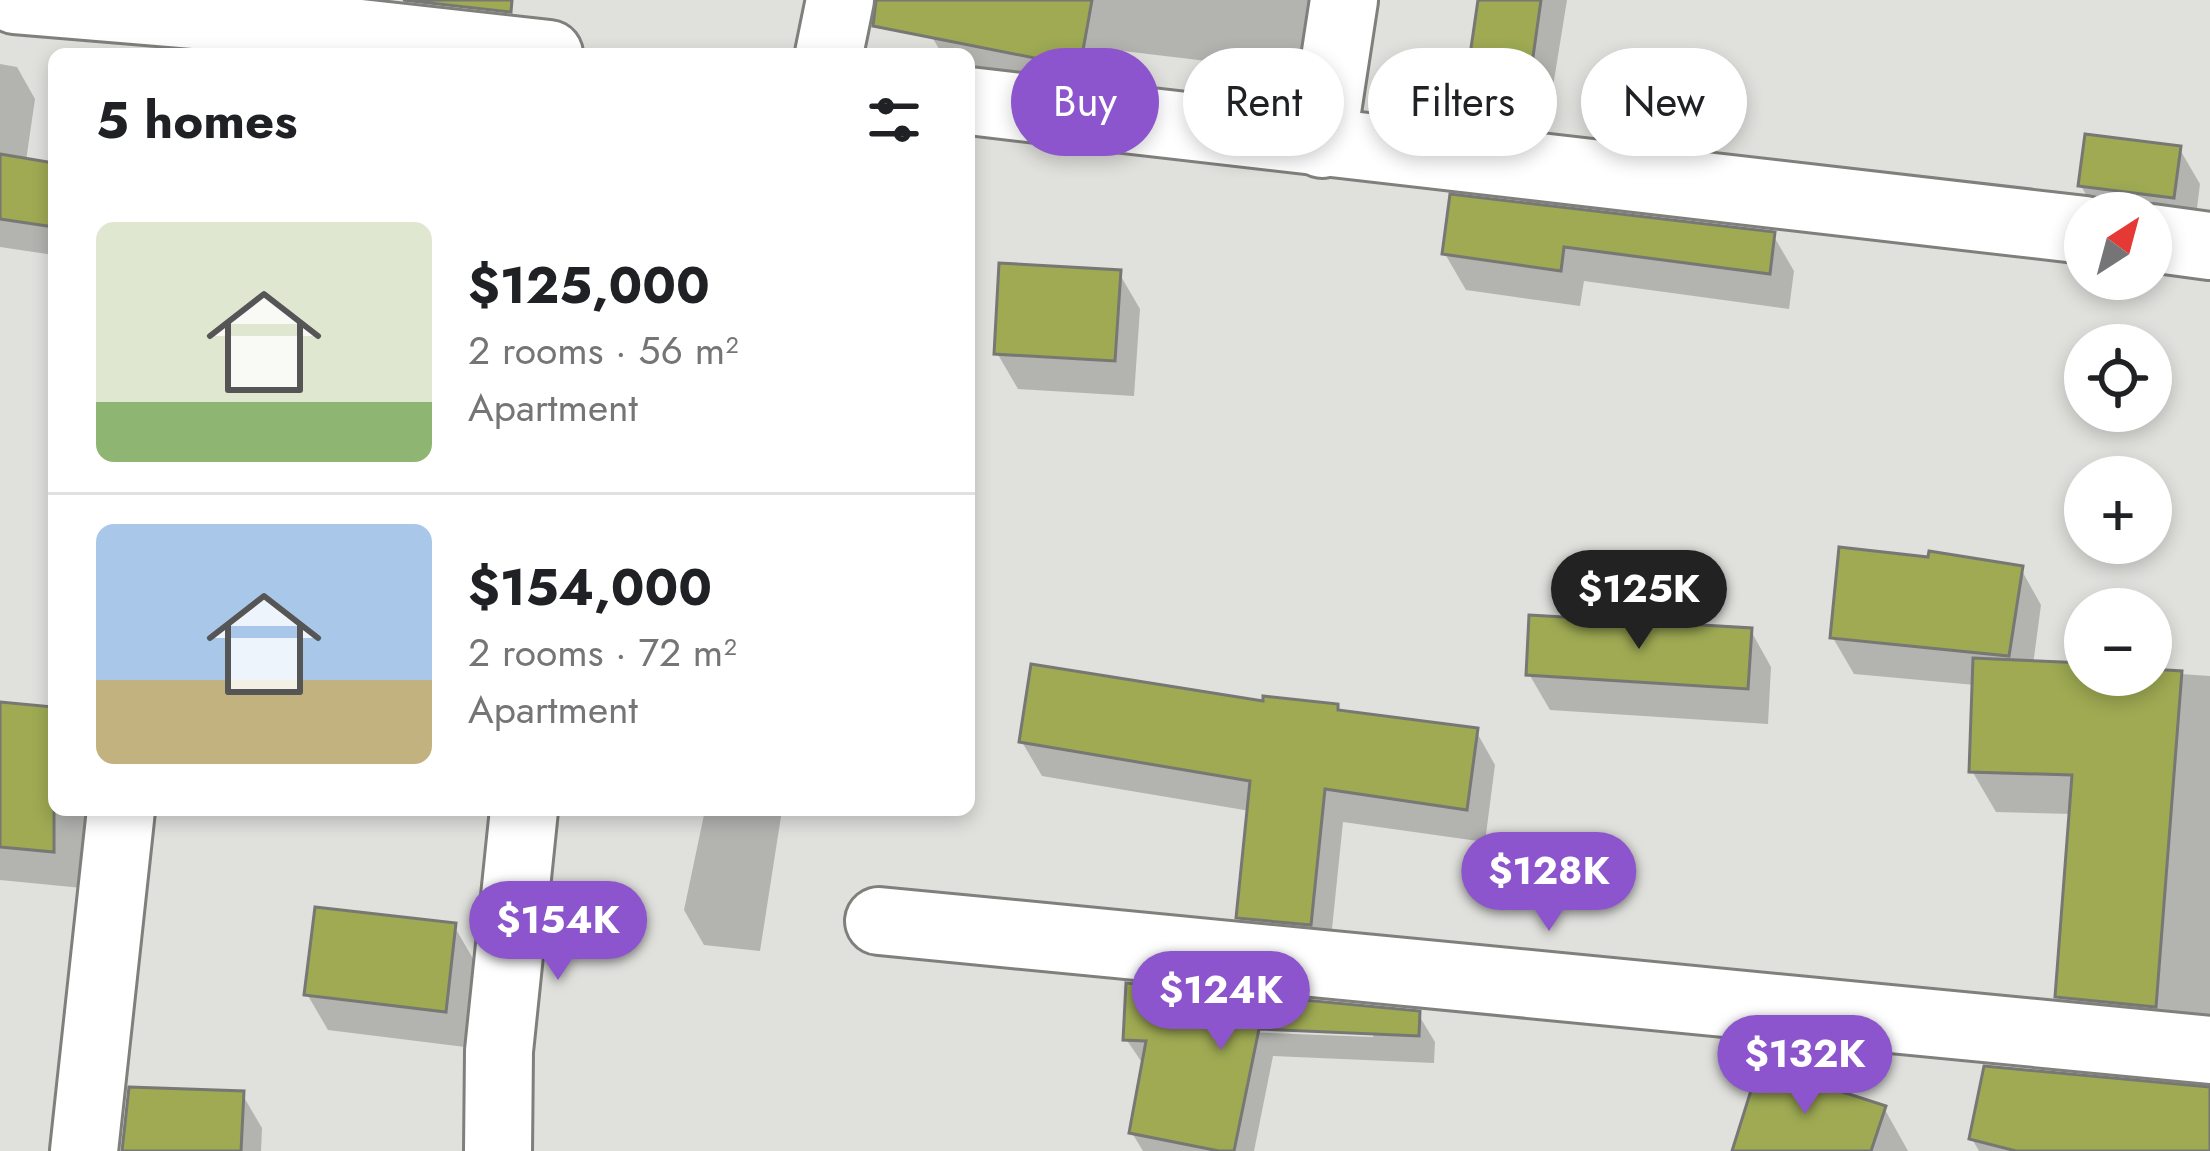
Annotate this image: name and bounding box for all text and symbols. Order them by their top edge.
chip: Buy [1011,48,1159,156]
chip: Rent [1183,48,1344,156]
chip: Filters [1368,48,1557,156]
chip: New [1581,48,1747,156]
text: 5 homes [96,83,298,157]
icon: filters [861,87,927,153]
north arrow [2064,192,2172,300]
map controls [2064,192,2172,696]
text: $125,000 [468,248,710,322]
icon: home [192,270,336,414]
text: 2 rooms · 56 m² [468,322,739,379]
button: locate [2064,324,2172,432]
text: Apartment [468,379,638,436]
button: + [2064,456,2172,564]
text: $154,000 [468,550,712,624]
pin: $125K [1555,550,1723,652]
text: $125K [1578,560,1700,617]
icon: home [192,572,336,716]
button: − [2064,588,2172,696]
text: 2 rooms · 72 m² [468,624,737,681]
text: Apartment [468,681,638,738]
pin: $128K [1465,832,1633,934]
text: $128K [1488,842,1610,899]
pin: $154K [474,881,642,983]
text: $154K [496,891,620,948]
pin: $124K [1137,951,1305,1053]
text: $124K [1159,961,1283,1018]
pin: $132K [1721,1015,1889,1117]
text: $132K [1744,1025,1866,1082]

